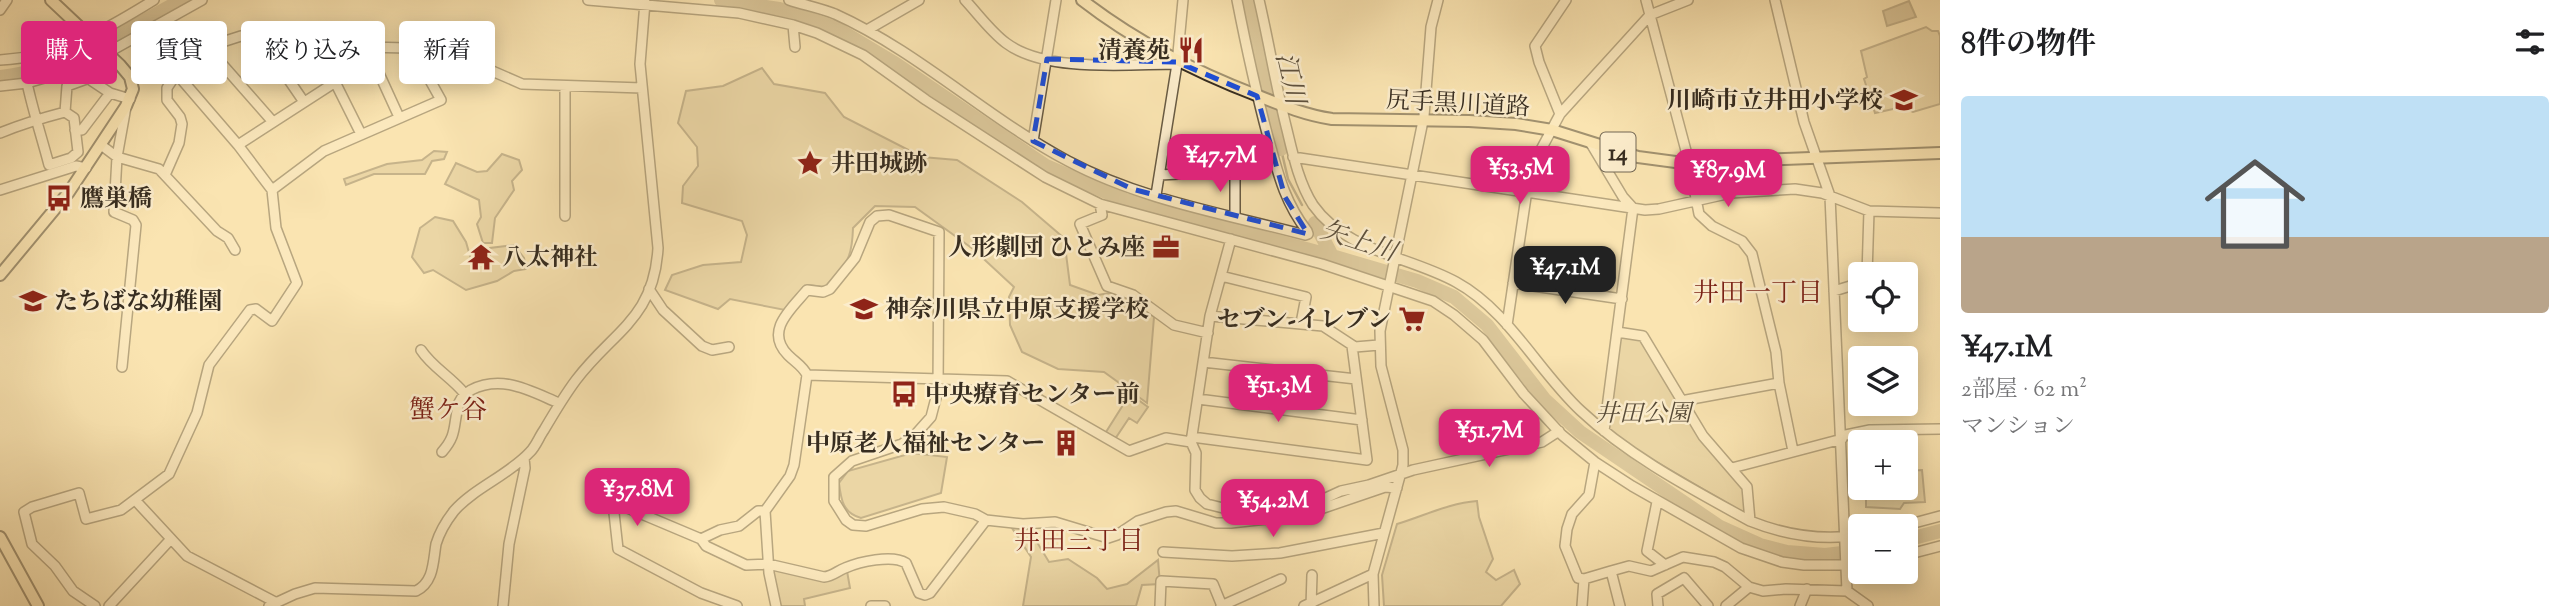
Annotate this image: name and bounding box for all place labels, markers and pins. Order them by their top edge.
place label: 清養苑 [1098,35,1170,69]
restaurant icon: 清養苑 [1176,35,1206,65]
place label: 川崎市立井田小学校 [1667,85,1883,119]
school or university icon: 川崎市立井田小学校 [1889,85,1919,115]
pin: ¥47.7M [1163,134,1277,194]
pin: ¥53.5M [1463,146,1577,206]
place icon: 井田城跡 [795,148,825,178]
place label: 井田城跡 [831,148,927,182]
pin: ¥87.9M [1671,150,1785,209]
bus stop icon: 鷹巣橋 [44,183,74,213]
place label: 鷹巣橋 [80,183,152,217]
place label: 人形劇団 ひとみ座 [948,232,1145,266]
office icon: 人形劇団 ひとみ座 [1151,232,1181,262]
temple icon: 八太神社 [466,242,496,272]
place label: 八太神社 [502,242,598,276]
pin: ¥47.1M [1508,246,1622,306]
school or university icon: たちばな幼稚園 [18,286,48,316]
place label: たちばな幼稚園 [54,286,222,320]
school or university icon: 神奈川県立中原支援学校 [849,294,879,324]
place label: 神奈川県立中原支援学校 [885,294,1149,328]
place label: セブン-イレブン [1217,304,1391,338]
supermarket icon: セブン-イレブン [1397,304,1427,334]
pin: ¥51.3M [1221,364,1335,424]
bus stop icon: 中央療育センター前 [889,379,919,409]
place label: 中央療育センター前 [925,379,1140,413]
pin: ¥51.7M [1432,410,1546,469]
place label: 中原老人福祉センター [806,428,1045,462]
building icon: 中原老人福祉センター [1051,428,1081,458]
pin: ¥37.8M [580,468,694,528]
pin: ¥54.2M [1216,480,1330,539]

